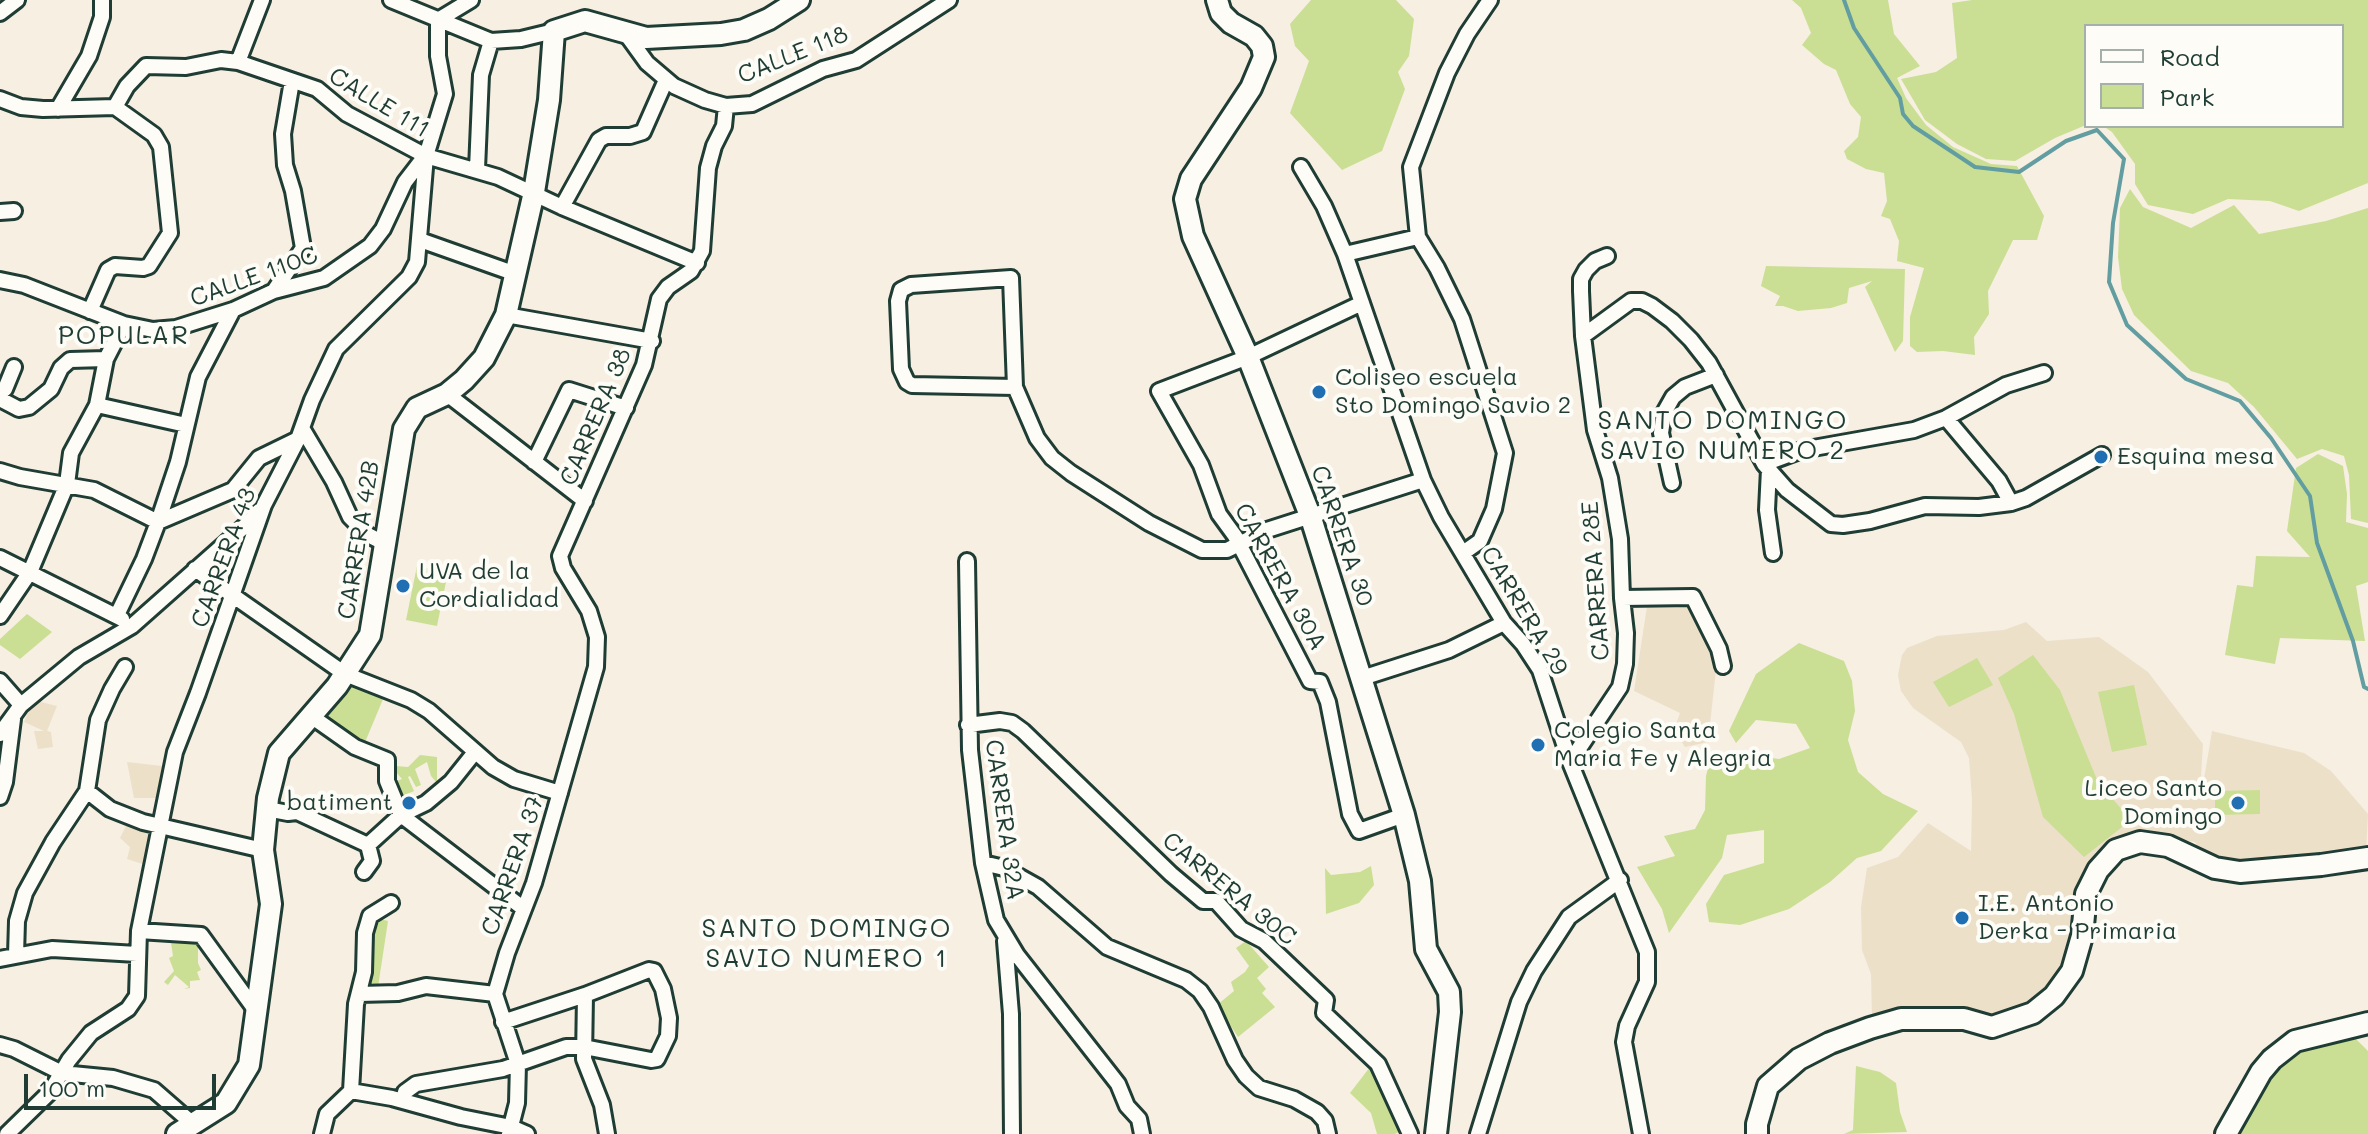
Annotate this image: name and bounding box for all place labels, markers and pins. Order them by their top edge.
place label: Coliseo escuela Sto Domingo Savio 2 [1335,364,1571,420]
marker: Coliseo escuela Sto Domingo Savio 2 [1310,383,1328,401]
place label: Esquina mesa [2117,443,2275,471]
marker: Esquina mesa [2092,448,2110,466]
place label: UVA de la Cordialidad [419,558,559,614]
marker: UVA de la Cordialidad [394,577,412,595]
place label: Colegio Santa Maria Fe y Alegria [1554,717,1772,773]
marker: Colegio Santa Maria Fe y Alegria [1529,736,1547,754]
place label: Liceo Santo Domingo [2085,775,2222,831]
place label: batiment [287,789,393,817]
marker: batiment [400,794,418,812]
marker: Liceo Santo Domingo [2229,794,2247,812]
place label: I.E. Antonio Derka - Primaria [1978,890,2177,946]
marker: I.E. Antonio Derka - Primaria [1953,909,1971,927]

